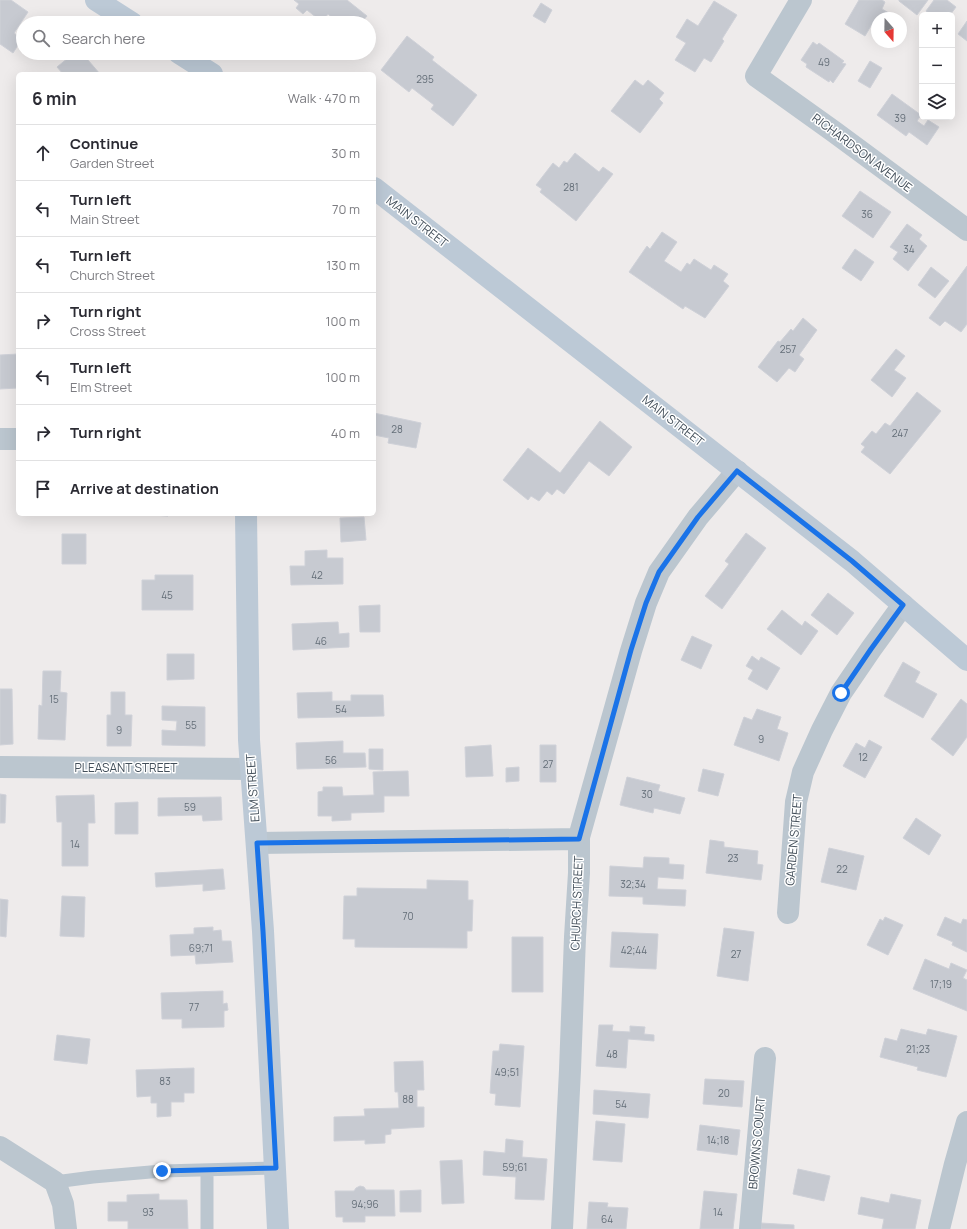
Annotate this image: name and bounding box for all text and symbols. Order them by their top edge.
north arrow [871,12,907,48]
map controls [919,12,955,120]
button: + [919,12,955,48]
search box [16,16,376,60]
icon: search [30,27,52,49]
text: Search here [62,28,145,49]
button: − [919,48,955,84]
house number: 49 [818,55,830,69]
house number: 295 [416,72,434,86]
button: layers [919,84,955,120]
text: 6 min [32,87,77,110]
text: Walk · 470 m [288,89,360,107]
street label: RICHARDSON AVENUE [809,109,916,196]
house number: 39 [894,111,906,125]
text: Continue [70,133,138,154]
icon: ahead [32,142,54,164]
text: 30 m [331,144,360,162]
text: Garden Street [70,154,155,172]
house number: 281 [563,180,579,194]
text: Turn left [70,189,132,210]
street label: MAIN STREET [383,192,452,252]
icon: left [32,198,54,220]
text: 70 m [332,200,360,218]
house number: 36 [861,207,873,221]
text: Main Street [70,210,140,228]
house number: 34 [903,242,915,256]
text: Turn left [70,245,132,266]
icon: left [32,254,54,276]
text: 130 m [326,256,360,274]
text: Church Street [70,266,155,284]
text: Turn right [70,301,141,322]
icon: right [32,310,54,332]
text: 100 m [325,312,360,330]
text: Cross Street [70,322,146,340]
house number: 257 [780,342,796,356]
text: Turn left [70,357,132,378]
icon: left [32,366,54,388]
text: 100 m [325,368,360,386]
text: Elm Street [70,378,132,396]
street label: MAIN STREET [639,391,708,451]
icon: right [32,422,54,444]
text: Turn right [70,422,141,443]
house number: 28 [391,422,403,436]
text: 40 m [331,424,360,442]
house number: 247 [892,426,908,440]
icon: arrive [32,478,54,500]
text: Arrive at destination [70,478,219,499]
house number: 42 [311,568,323,582]
house number: 45 [161,588,173,602]
house number: 46 [315,634,327,648]
route start [832,684,850,702]
house number: 15 [49,692,59,706]
house number: 54 [335,702,347,716]
house number: 55 [185,718,197,732]
house number: 9 [116,723,122,737]
house number: 9 [758,732,764,746]
house number: 12 [858,750,868,764]
street label: ELM STREET [242,752,263,823]
house number: 56 [325,753,337,767]
house number: 27 [543,757,553,771]
street label: PLEASANT STREET [75,759,178,776]
house number: 30 [641,787,653,801]
street label: GARDEN STREET [781,793,806,886]
house number: 59 [184,800,196,814]
house number: 14 [70,837,80,851]
house number: 23 [727,851,739,865]
street label: CHURCH STREET [566,854,587,951]
house number: 22 [836,862,848,876]
house number: 32;34 [620,877,646,891]
house number: 70 [402,909,414,923]
house number: 69;71 [189,941,213,955]
house number: 42;44 [621,943,647,957]
house number: 27 [731,947,741,961]
house number: 17;19 [930,977,952,991]
house number: 77 [189,1000,199,1014]
house number: 21;23 [906,1042,930,1056]
house number: 48 [606,1047,618,1061]
house number: 49;51 [495,1065,519,1079]
house number: 83 [159,1074,171,1088]
house number: 20 [718,1086,730,1100]
house number: 88 [402,1092,414,1106]
street label: BROWNS COURT [744,1095,769,1190]
house number: 54 [615,1097,627,1111]
house number: 14;18 [707,1133,729,1147]
house number: 59;61 [503,1160,528,1174]
route end [153,1162,171,1180]
house number: 94;96 [351,1197,379,1211]
house number: 93 [142,1205,154,1219]
house number: 14 [713,1205,723,1219]
house number: 64 [601,1212,613,1226]

